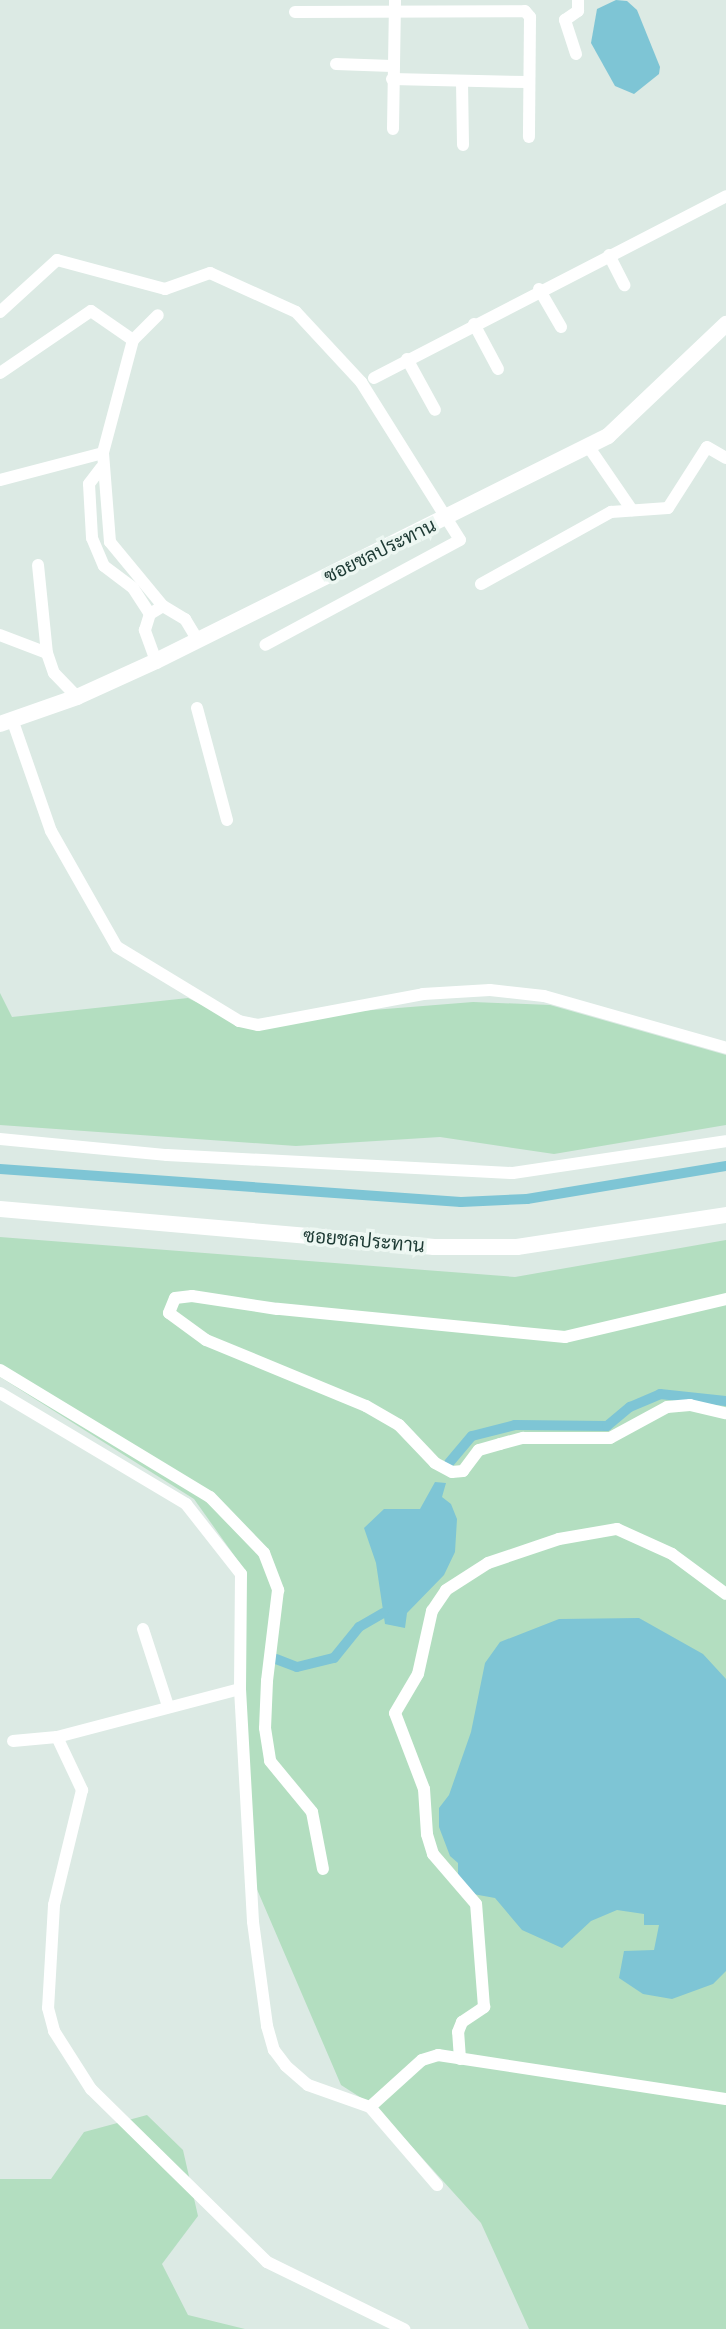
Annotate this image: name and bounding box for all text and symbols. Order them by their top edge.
street label: ซอยชลประทาน [320,514,440,588]
street label: ซอยชลประทาน [302,1224,426,1258]

